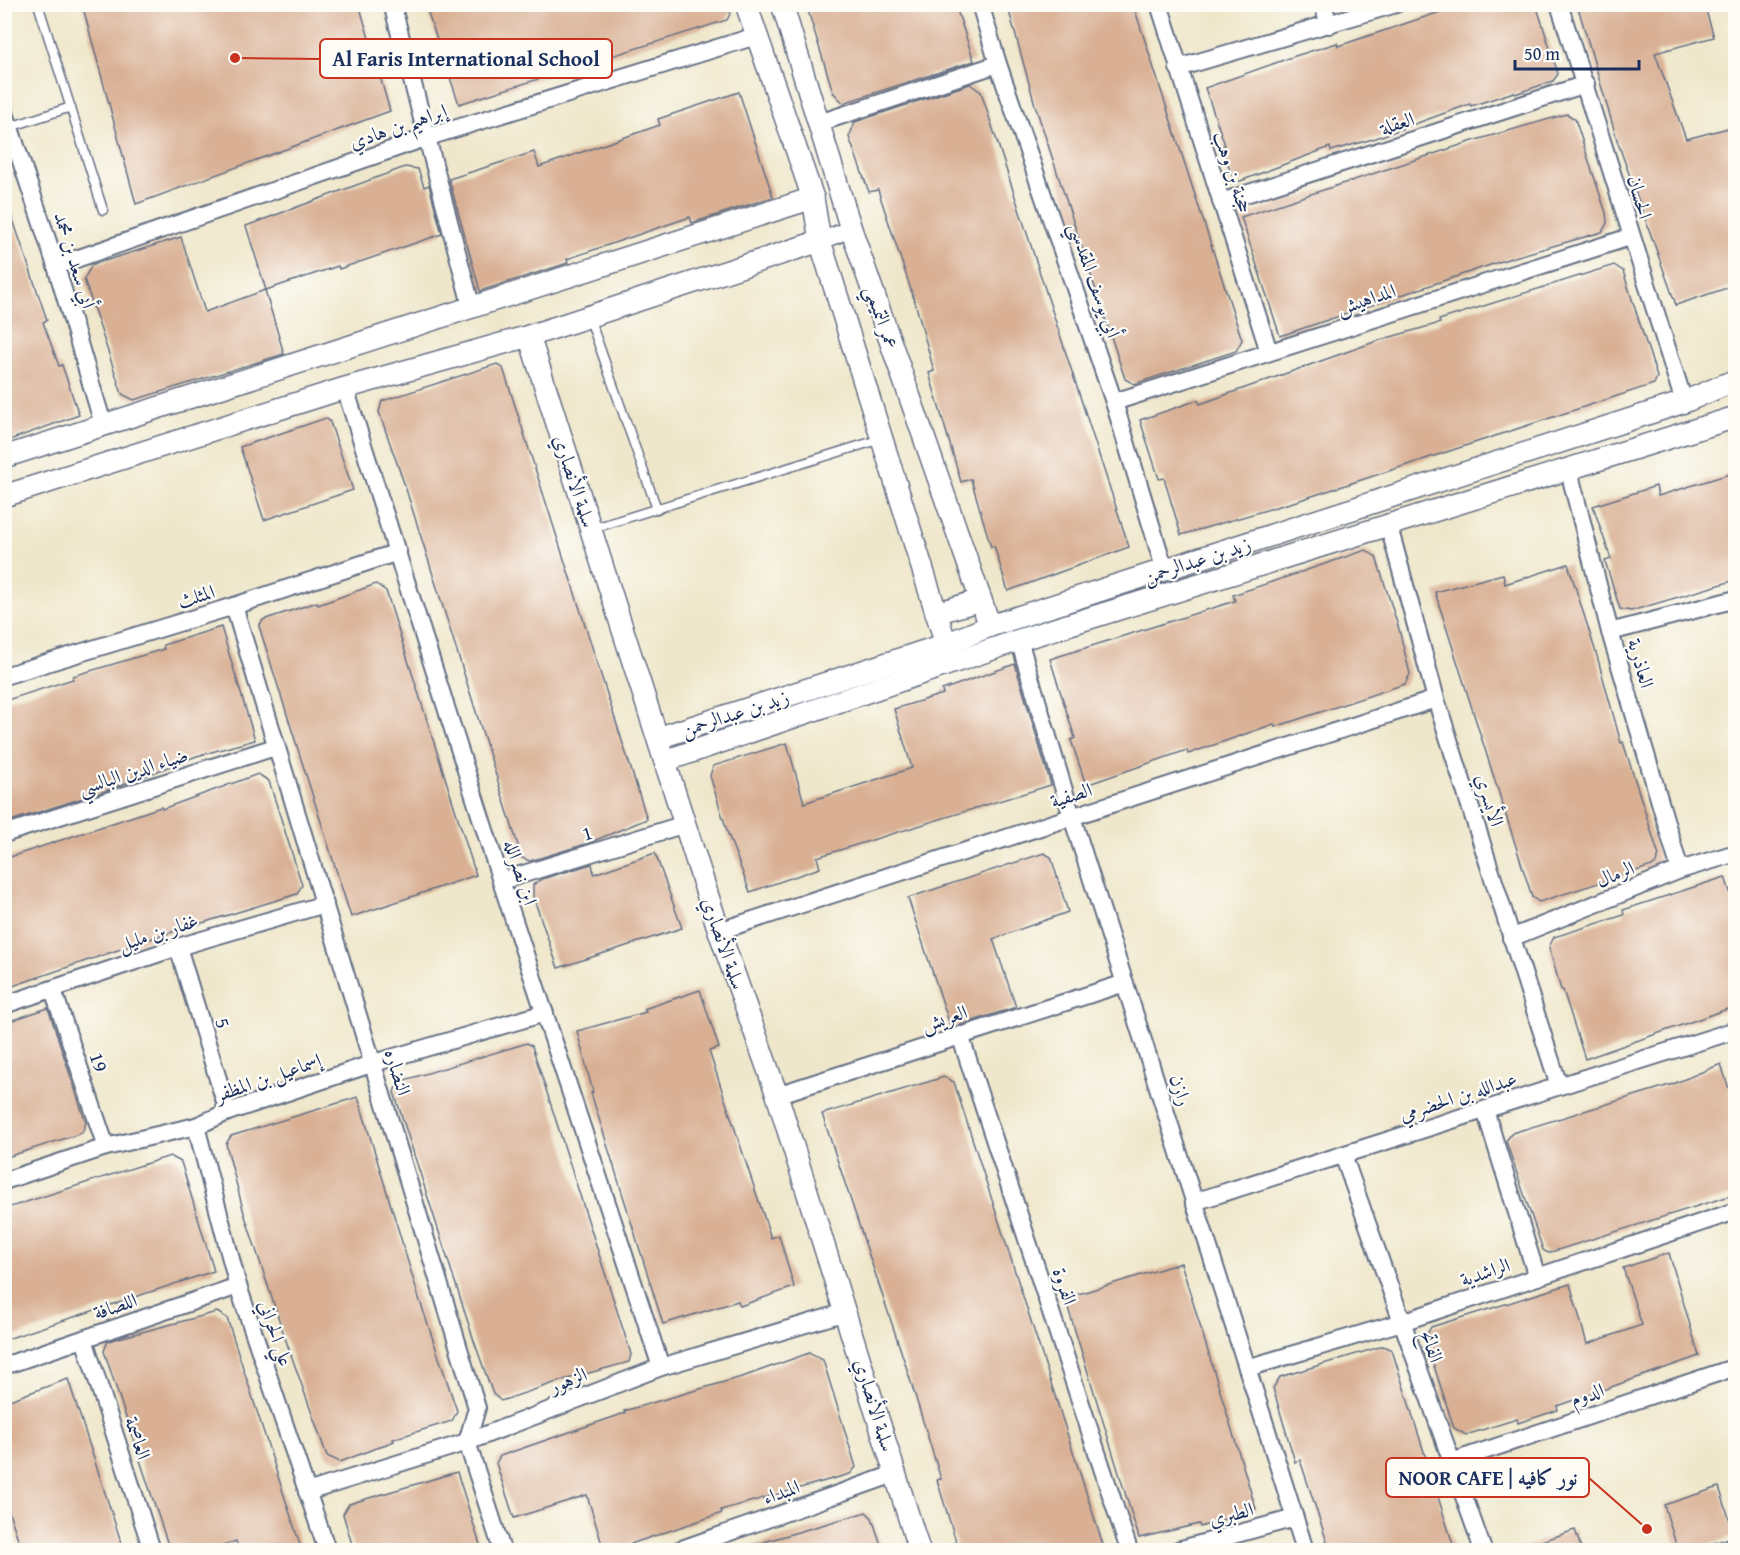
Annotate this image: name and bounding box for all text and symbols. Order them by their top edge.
scale bar [1515,33,1640,71]
callout: Al Faris International School [320,39,612,78]
text: 50 m [1524,40,1560,67]
text: Al Faris International School [332,43,600,74]
street label: إبراهيم بن هادي [345,95,454,161]
street label: العقلة [1375,103,1418,142]
street label: حجنة بن وهب [1207,127,1260,217]
street label: الحسان [1620,172,1661,222]
street label: أبي سعد بن محمد [45,208,104,313]
street label: أبي يوسف المقدسي [1057,218,1129,343]
street label: المداهيش [1332,275,1399,322]
street label: عمر التميمي [853,281,907,354]
street label: سلمة الأنصاري [545,431,604,532]
street label: زيد بن عبدالرحمن [1139,528,1254,591]
street label: المثلث [173,576,218,615]
street label: العاذرية [1621,635,1662,691]
street label: زيد بن عبدالرحمن [677,681,792,744]
street label: ضياء الدين البالسي [74,739,193,807]
street label: الأيسري [1467,770,1512,830]
street label: الصفية [1046,774,1095,815]
street label: 1 [578,817,596,848]
street label: ابن نصرالله [497,835,546,909]
street label: الرمال [1591,853,1638,894]
street label: سلمة الأنصاري [693,893,754,994]
street label: غفار بن مليل [114,905,202,959]
street label: العريش [917,996,971,1039]
street label: 5 [208,1014,239,1032]
street label: إسماعيل بن المظفر [209,1044,327,1110]
street label: النضاره [378,1045,419,1099]
street label: 19 [83,1048,116,1076]
street label: عبدالله بن الحضرمي [1395,1063,1521,1130]
street label: رازن [1163,1070,1200,1109]
street label: الراشدية [1456,1250,1514,1293]
street label: الفروة [1046,1263,1085,1308]
street label: اللصافة [89,1285,141,1326]
street label: علي الحراني [246,1296,301,1372]
street label: الفاتح [1411,1326,1452,1367]
street label: سلمة الأنصاري [846,1355,903,1456]
street label: الزهور [543,1359,591,1401]
street label: الدوم [1566,1374,1609,1416]
street label: العاصمة [118,1413,159,1463]
callout: NOOR CAFE | نور كافيه [1386,1458,1589,1497]
text: NOOR CAFE | نور كافيه [1398,1462,1578,1493]
street label: المبداء [758,1471,804,1512]
street label: الطبري [1205,1494,1257,1535]

